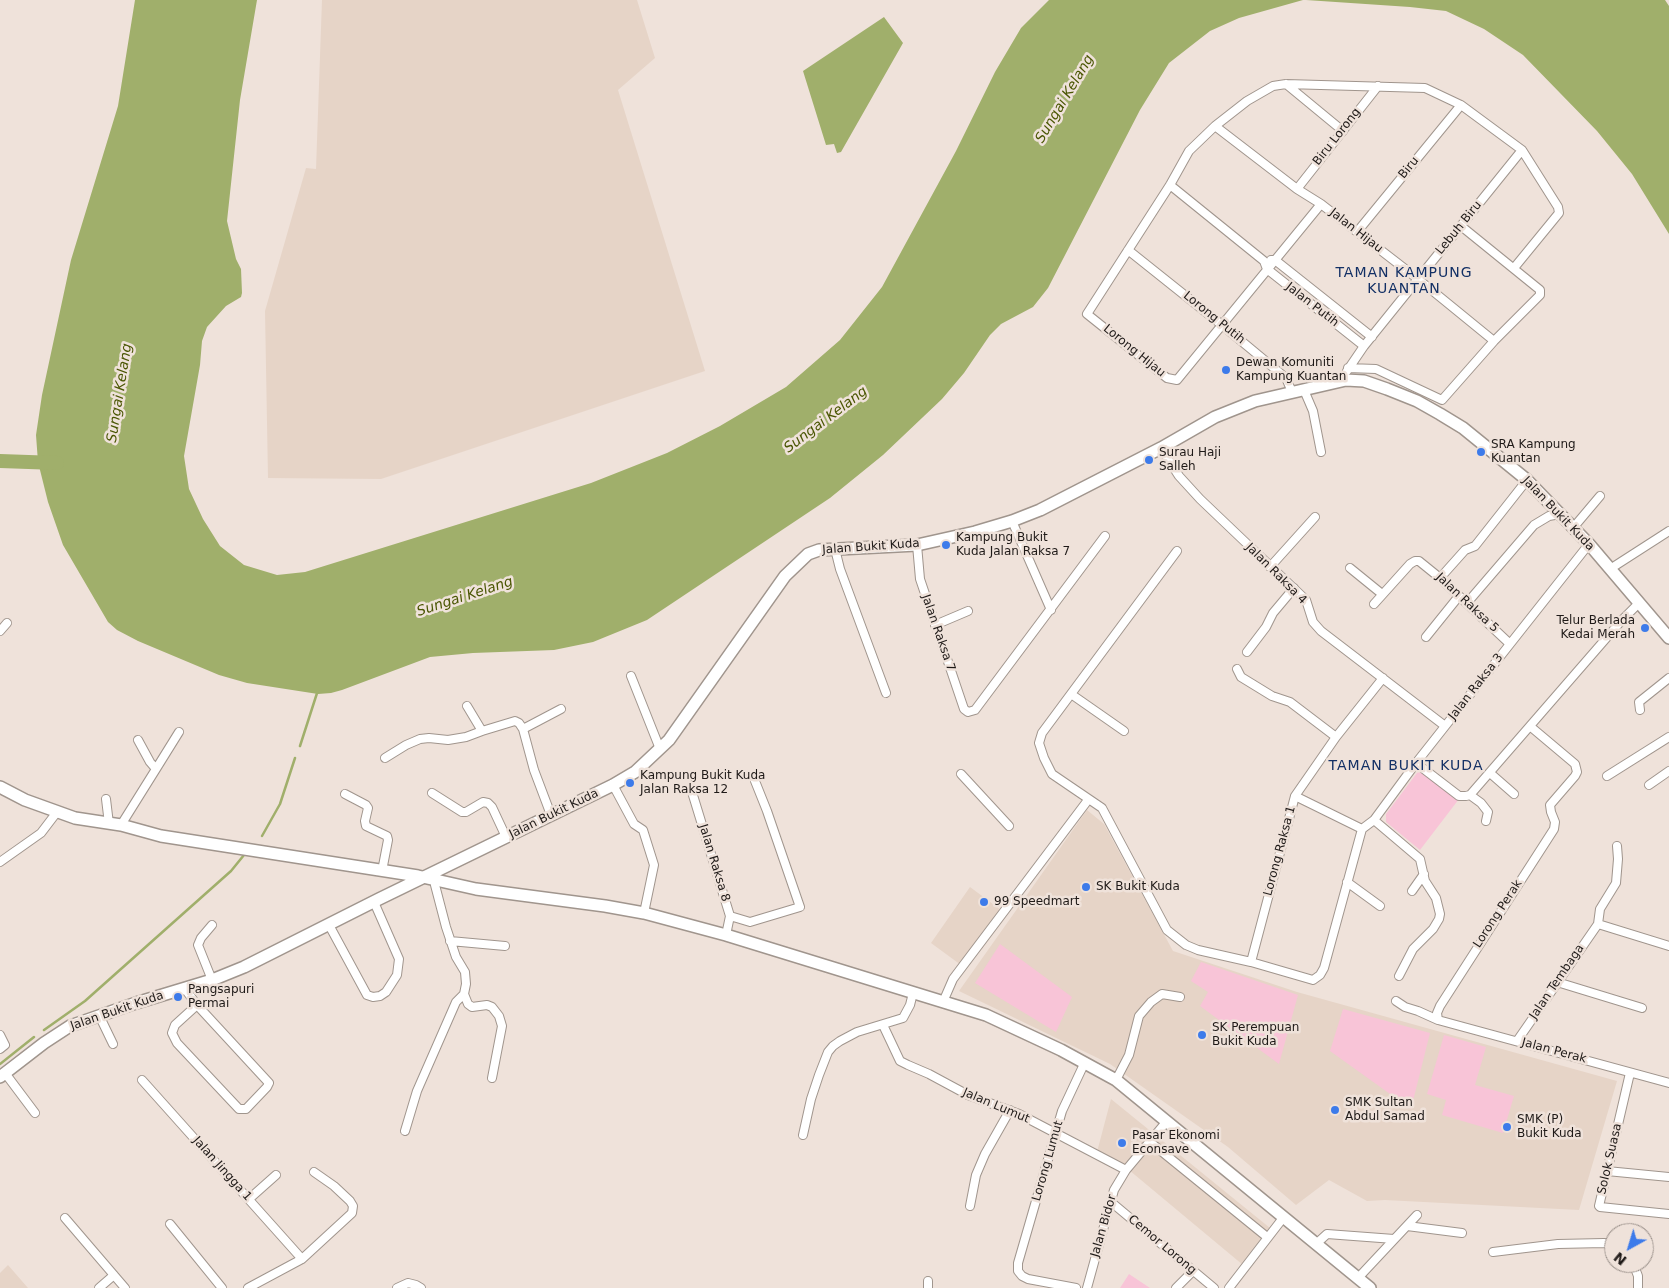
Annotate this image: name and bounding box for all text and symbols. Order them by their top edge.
water label: Sungai Kelang [1032,52,1098,146]
street label: Biru Lorong [1310,105,1364,169]
street label: Biru [1396,154,1422,182]
street label: Lebuh Biru [1433,198,1485,258]
street label: Jalan Hijau [1326,206,1386,256]
district label: TAMAN KAMPUNG KUANTAN [1334,265,1474,298]
street label: Jalan Putih [1283,280,1341,330]
street label: Lorong Putih [1180,289,1248,347]
street label: Lorong Hijau [1100,322,1168,380]
water label: Sungai Kelang [104,342,136,444]
place label: Dewan Komuniti Kampung Kuantan [1236,356,1346,384]
marker: Dewan Komuniti Kampung Kuantan [1220,364,1232,376]
water label: Sungai Kelang [781,383,871,457]
place label: SRA Kampung Kuantan [1491,438,1576,466]
place label: Surau Haji Salleh [1159,446,1221,474]
marker: SRA Kampung Kuantan [1475,446,1487,458]
marker: Surau Haji Salleh [1143,454,1155,466]
street label: Jalan Bukit Kuda [1519,474,1597,554]
place label: Kampung Bukit Kuda Jalan Raksa 7 [956,531,1070,559]
street label: Jalan Bukit Kuda [822,536,920,558]
marker: Kampung Bukit Kuda Jalan Raksa 7 [940,539,952,551]
street label: Jalan Raksa 4 [1242,540,1310,608]
street label: Jalan Raksa 5 [1433,570,1501,636]
water label: Sungai Kelang [415,574,515,620]
street label: Jalan Raksa 7 [918,593,958,673]
place label: Telur Berlada Kedai Merah [1556,614,1635,642]
marker: Telur Berlada Kedai Merah [1639,622,1651,634]
street label: Jalan Raksa 3 [1446,651,1506,723]
district label: TAMAN BUKIT KUDA [1327,758,1485,774]
place label: Kampung Bukit Kuda Jalan Raksa 12 [640,769,765,797]
marker: Kampung Bukit Kuda Jalan Raksa 12 [624,777,636,789]
street label: Jalan Bukit Kuda [507,786,601,842]
street label: Lorong Raksa 1 [1261,805,1299,897]
street label: Jalan Raksa 8 [695,822,733,904]
street label: Lorong Perak [1471,877,1525,951]
place label: SK Bukit Kuda [1096,880,1180,894]
marker: SK Bukit Kuda [1080,881,1092,893]
place label: 99 Speedmart [994,895,1079,909]
marker: 99 Speedmart [978,896,990,908]
street label: Jalan Tembaga [1527,942,1587,1022]
place label: Pangsapuri Permai [188,983,254,1011]
street label: Jalan Bukit Kuda [69,988,165,1034]
marker: Pangsapuri Permai [172,991,184,1003]
place label: SK Perempuan Bukit Kuda [1212,1021,1299,1049]
marker: SK Perempuan Bukit Kuda [1196,1029,1208,1041]
street label: Jalan Perak [1520,1035,1588,1067]
street label: Jalan Lumut [960,1085,1032,1127]
place label: SMK Sultan Abdul Samad [1345,1096,1425,1124]
marker: SMK Sultan Abdul Samad [1329,1104,1341,1116]
place label: SMK (P) Bukit Kuda [1517,1113,1581,1141]
street label: Lorong Lumut [1030,1119,1066,1203]
marker: SMK (P) Bukit Kuda [1501,1121,1513,1133]
street label: Solok Suasa [1595,1122,1625,1196]
place label: Pasar Ekonomi Econsave [1132,1129,1220,1157]
street label: Jalan Jingga 1 [189,1134,255,1204]
marker: Pasar Ekonomi Econsave [1116,1137,1128,1149]
street label: Jalan Bidor [1088,1193,1120,1259]
street label: Cemor Lorong [1125,1212,1199,1278]
north arrow [1604,1223,1654,1273]
text: N [1611,1249,1630,1269]

